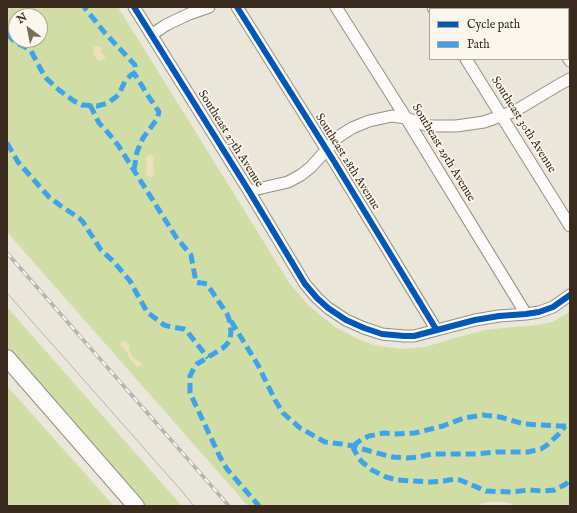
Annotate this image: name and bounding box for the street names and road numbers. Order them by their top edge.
street label: Southeast 30th Avenue [487,74,559,176]
street label: Southeast 27th Avenue [194,88,266,190]
street label: Southeast 29th Avenue [408,101,478,205]
street label: Southeast 28th Avenue [311,111,383,213]

